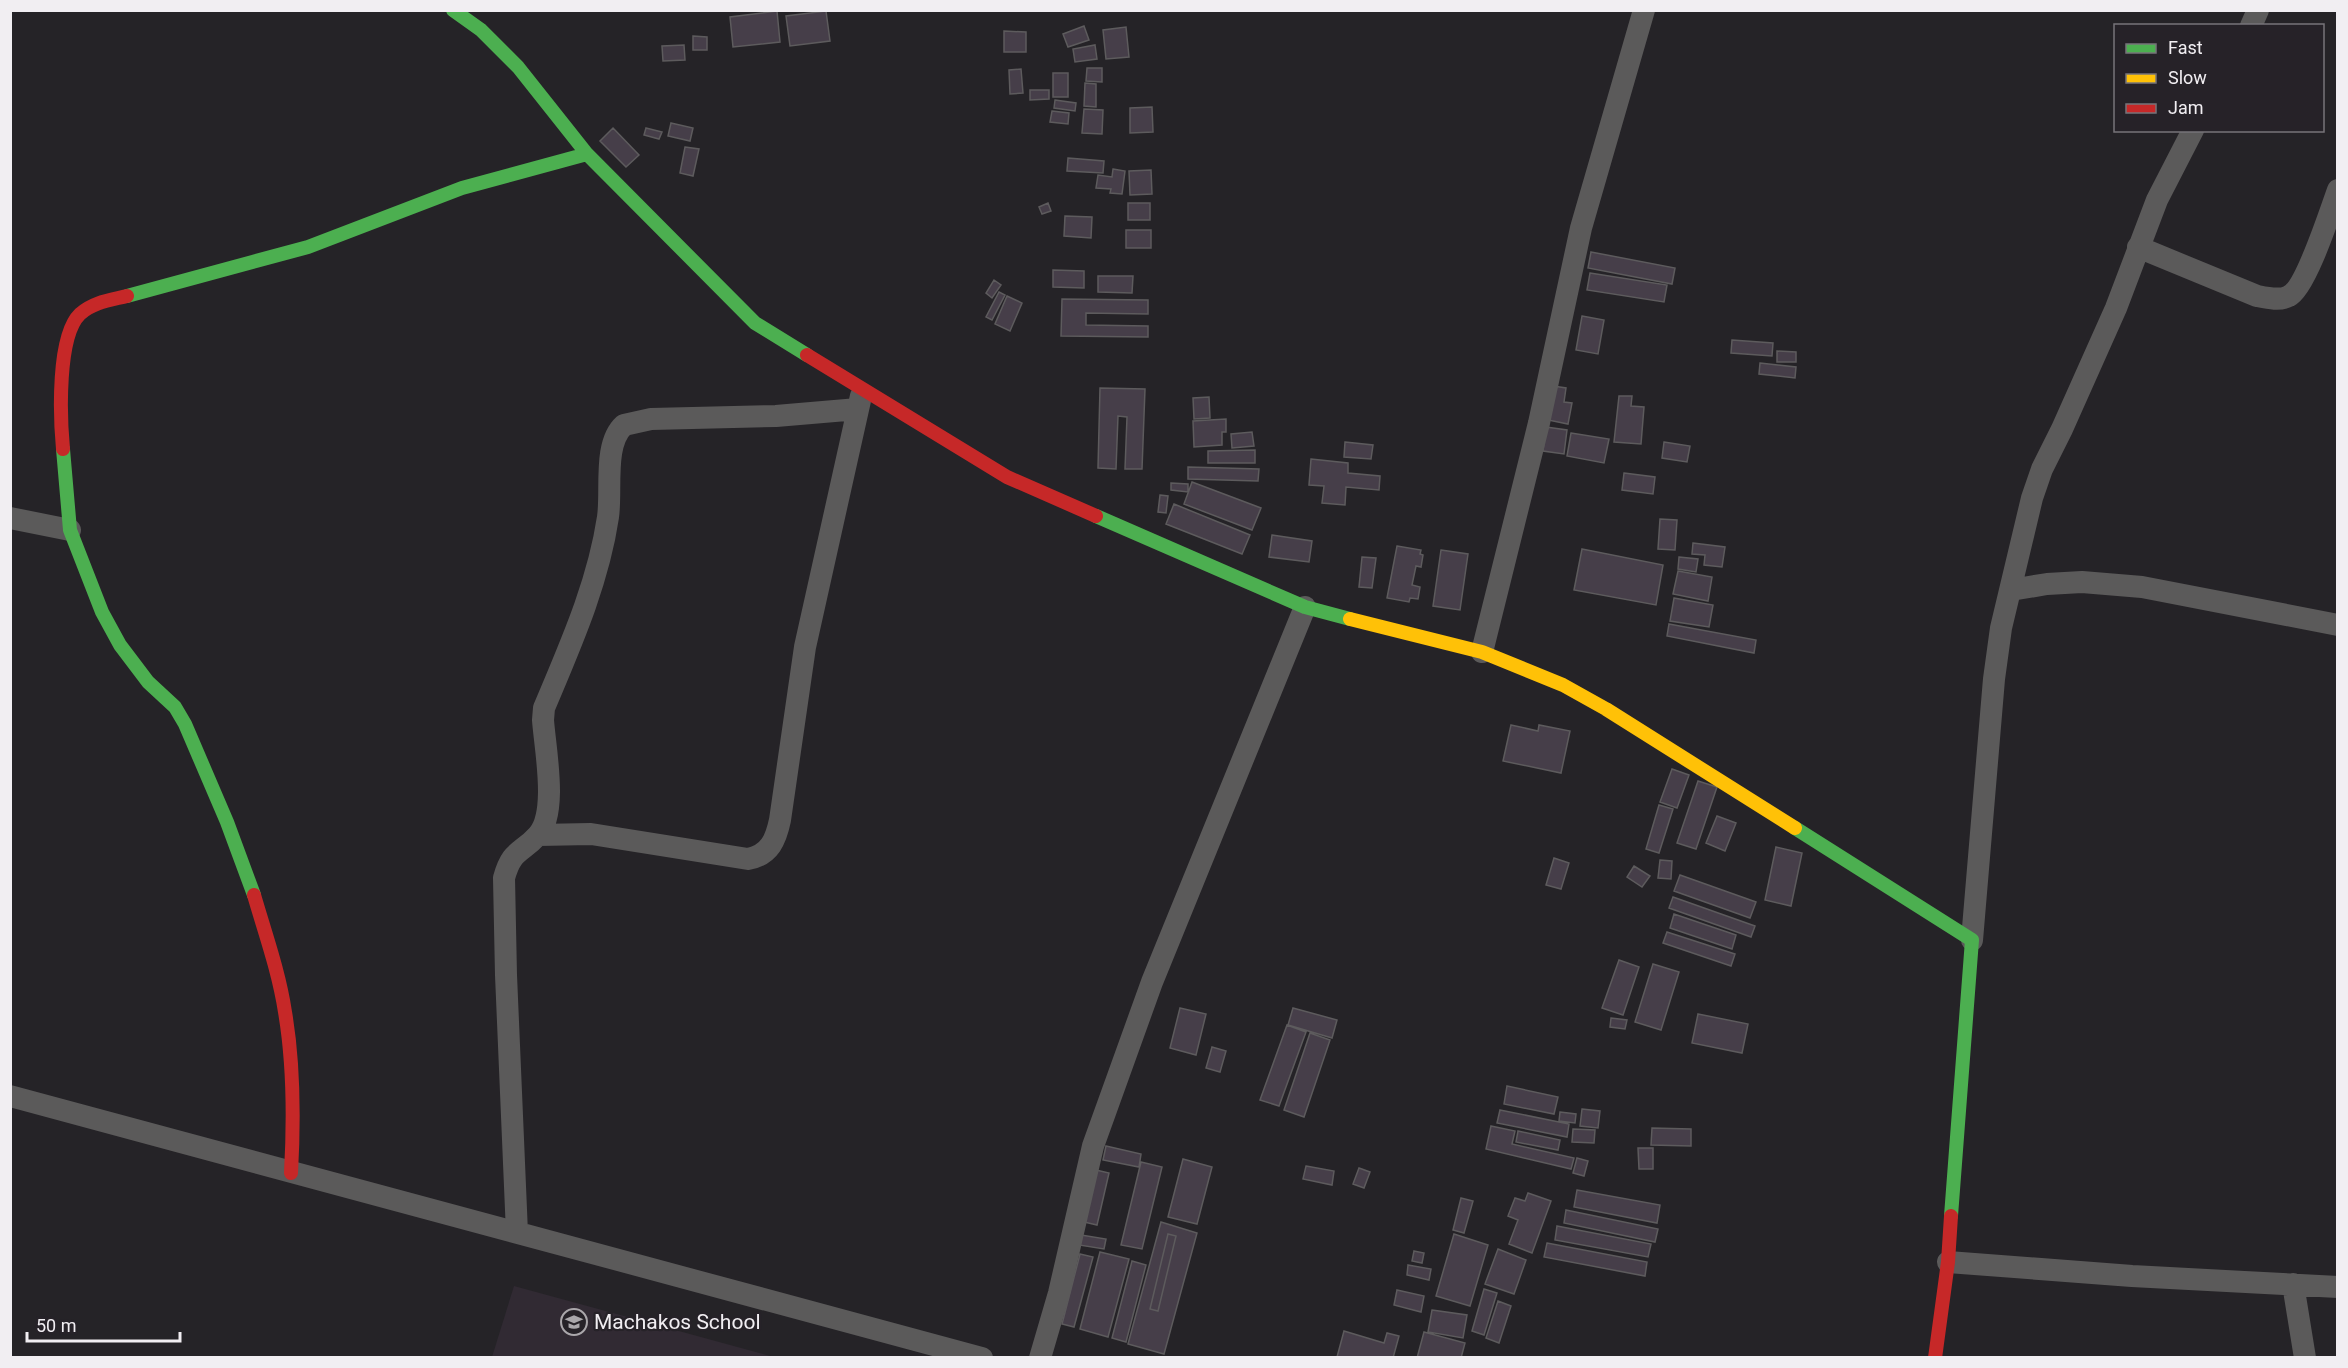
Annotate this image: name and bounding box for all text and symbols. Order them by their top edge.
legend [2114,24,2324,132]
text: Fast [2168,37,2203,58]
text: Slow [2168,67,2207,88]
text: Jam [2168,97,2204,118]
scale bar [27,1305,180,1343]
school or university icon: Machakos School [559,1307,589,1337]
place label: Machakos School [594,1310,761,1334]
text: 50 m [36,1315,76,1336]

